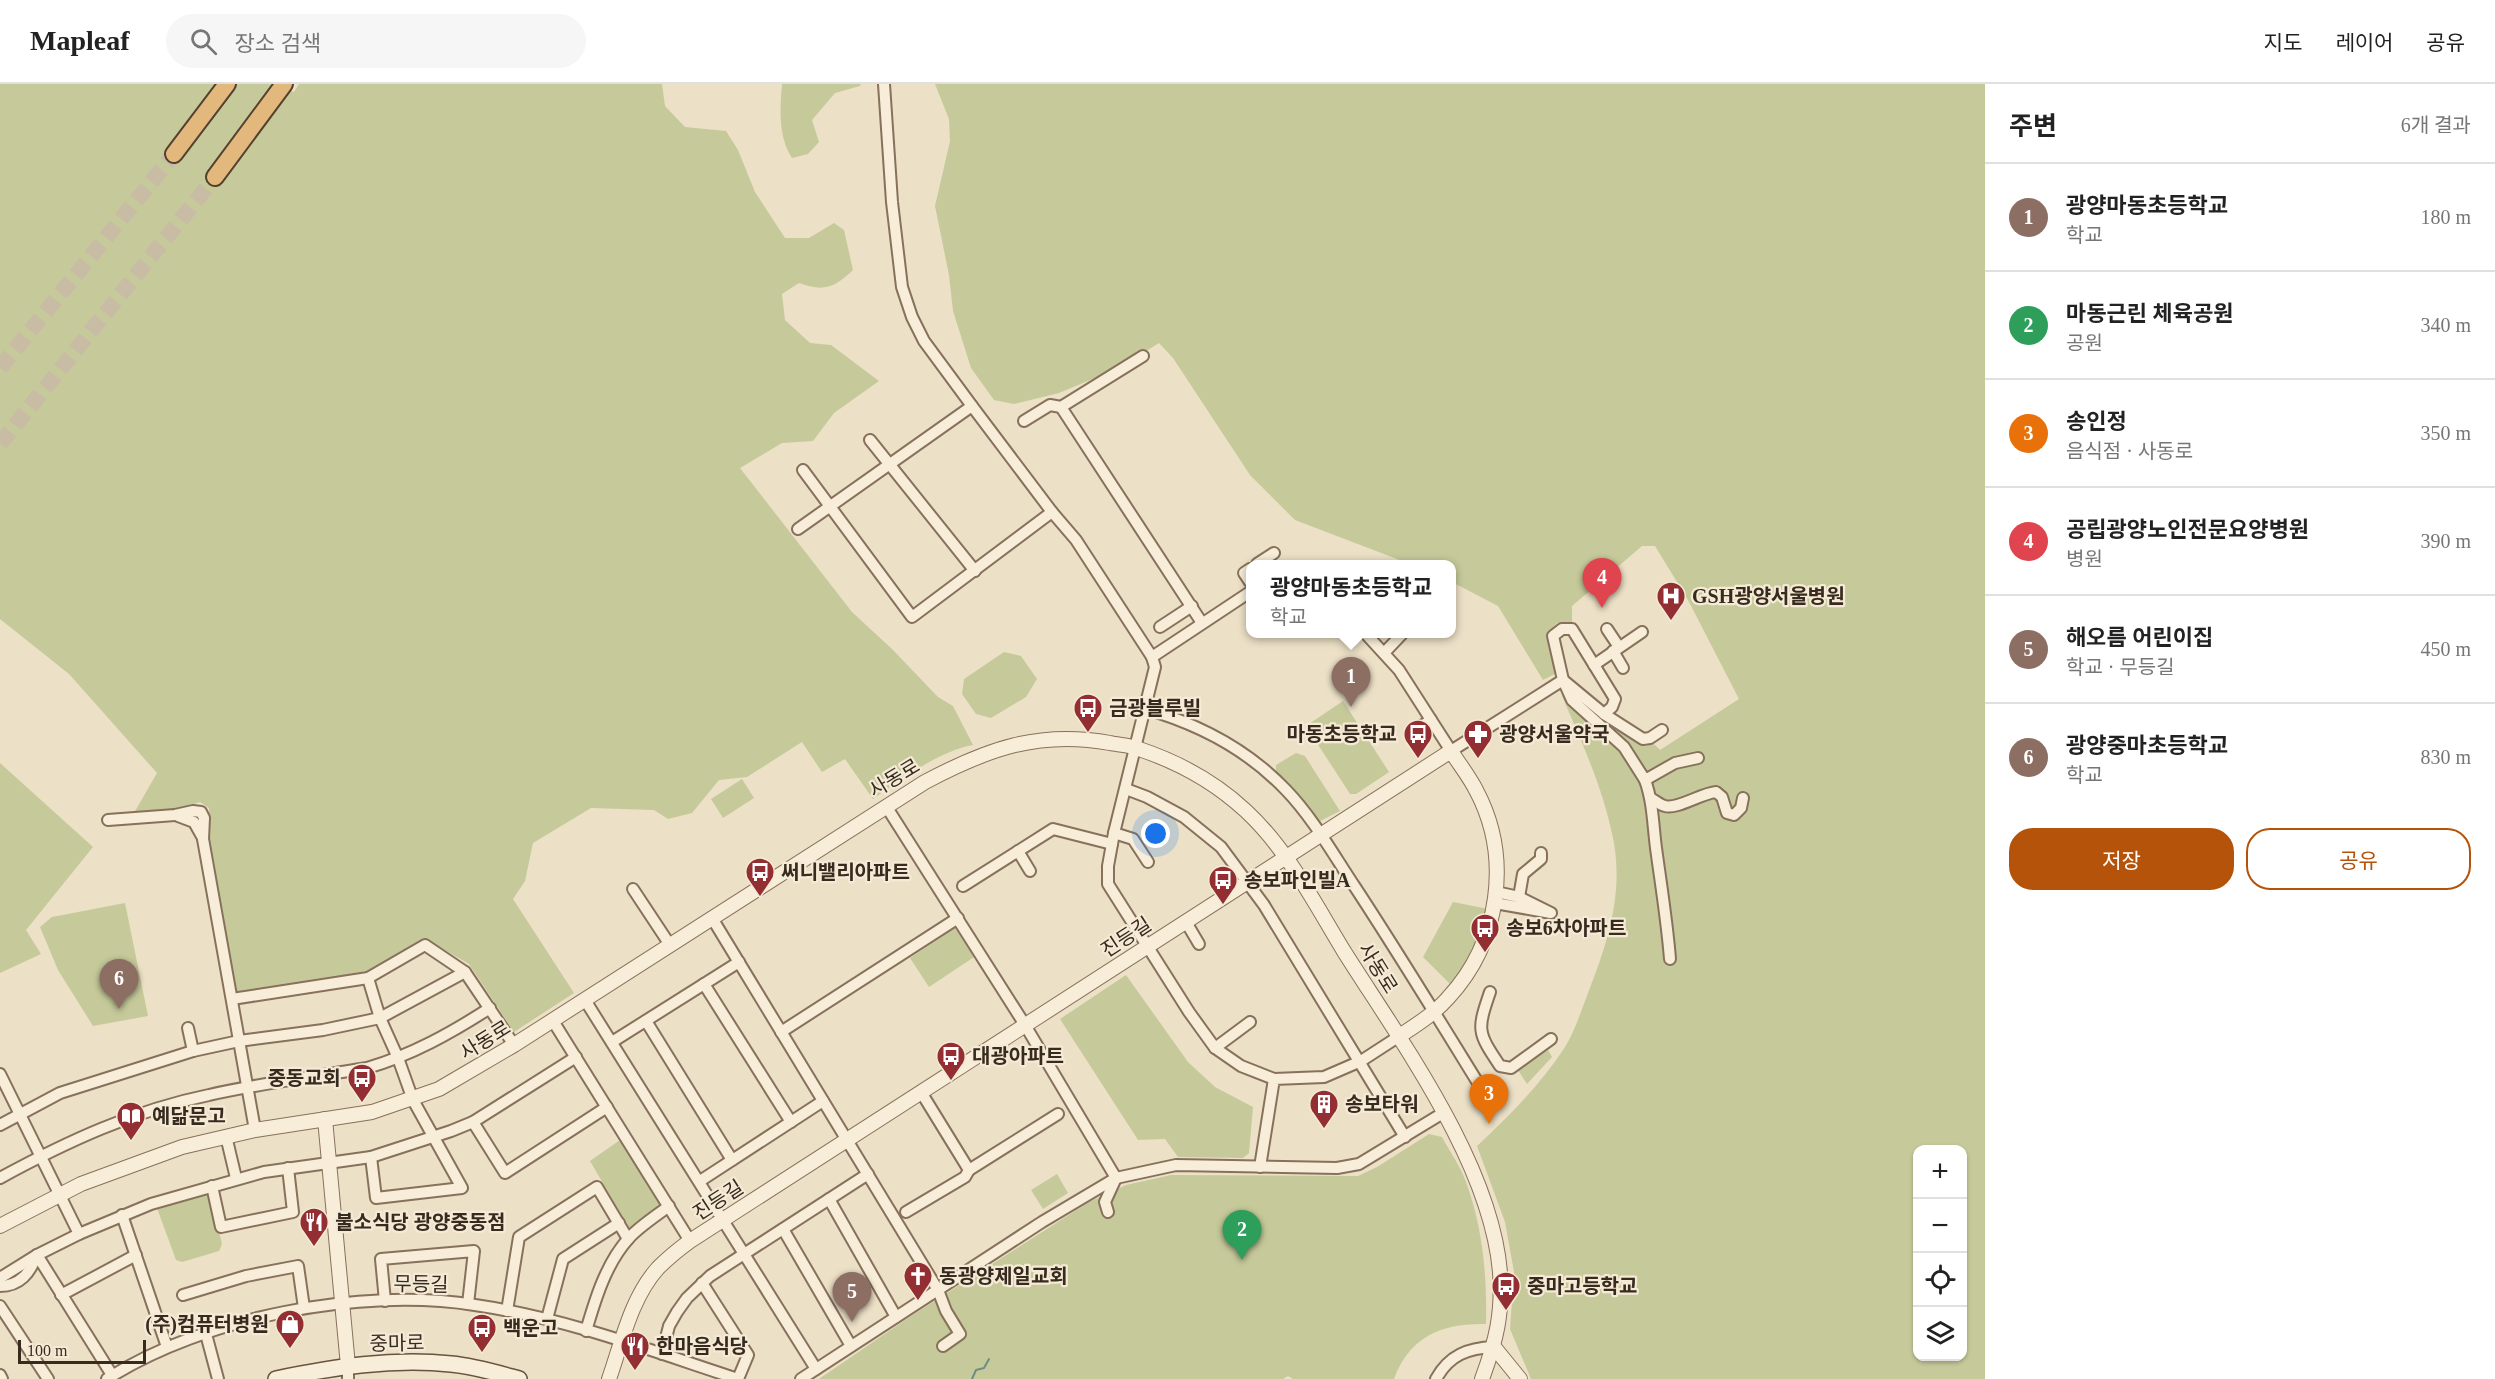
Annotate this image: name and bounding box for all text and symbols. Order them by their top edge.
search box [166,14,586,68]
text: Mapleaf [30,25,130,56]
icon: search [187,25,220,58]
text: 장소 검색 [235,31,321,56]
text: 지도 [2264,31,2302,55]
text: 레이어 [2335,31,2393,55]
text: 공유 [2426,31,2465,55]
text: 주변 [2009,112,2057,141]
text: 6개 결과 [2401,114,2471,136]
text: 광양마동초등학교 [2066,193,2228,218]
text: 1 [2024,206,2034,228]
text: 180 m [2420,206,2471,228]
text: 학교 [2066,224,2103,246]
text: 마동근린 체육공원 [2066,301,2233,326]
text: 2 [2024,314,2034,336]
text: 340 m [2420,314,2471,336]
text: 공원 [2066,332,2103,354]
text: 송인정 [2066,409,2127,434]
text: 3 [2024,422,2034,444]
text: 350 m [2420,422,2471,444]
text: 음식점 · 사동로 [2066,440,2193,462]
text: 공립광양노인전문요양병원 [2066,517,2309,542]
text: 4 [2024,530,2034,552]
text: 390 m [2420,530,2471,552]
text: 병원 [2066,548,2103,570]
pin: 4 [1582,558,1622,608]
popup [1246,560,1456,638]
text: 광양마동초등학교 [1270,575,1432,600]
hospital icon: GSH광양서울병원 [1655,580,1687,622]
place label: GSH광양서울병원 [1692,585,1845,607]
text: 학교 [1270,606,1307,628]
text: 해오름 어린이집 [2066,625,2213,650]
text: 5 [2024,638,2034,660]
text: 450 m [2420,638,2471,660]
text: 학교 · 무등길 [2066,656,2175,678]
pin: 1 [1332,658,1370,707]
bus stop icon: 금광블루빌 [1072,692,1104,734]
place label: 금광블루빌 [1109,697,1201,719]
bus stop icon: 마동초등학교 [1402,718,1434,760]
pharmacy icon: 광양서울약국 [1462,718,1494,760]
place label: 마동초등학교 [1287,723,1397,745]
place label: 광양서울약국 [1499,723,1609,745]
text: 광양중마초등학교 [2066,733,2228,758]
text: 6 [2024,746,2034,768]
text: 830 m [2420,746,2471,768]
street label: 사동로 [865,754,923,802]
text: 학교 [2066,764,2103,786]
your location [1141,819,1170,848]
button: 저장 [2009,828,2234,890]
button: 공유 [2246,828,2471,890]
bus stop icon: 써니밸리아파트 [744,856,776,898]
place label: 써니밸리아파트 [781,861,910,883]
bus stop icon: 송보파인빌A [1207,864,1239,906]
place label: 송보파인빌A [1244,869,1351,891]
bus stop icon: 송보6차아파트 [1469,912,1501,954]
street label: 진등길 [1097,913,1155,961]
place label: 송보6차아파트 [1506,917,1626,939]
street label: 사동로 [1354,939,1402,997]
pin: 6 [100,960,138,1009]
street label: 사동로 [456,1016,514,1064]
bus stop icon: 대광아파트 [935,1040,967,1082]
place label: 대광아파트 [972,1045,1064,1067]
bus stop icon: 중동교회 [346,1062,378,1104]
place label: 중동교회 [267,1067,341,1089]
pin: 3 [1470,1074,1508,1124]
building icon: 송보타워 [1308,1088,1340,1130]
place label: 송보타워 [1345,1093,1419,1115]
library icon: 예닮문고 [115,1100,147,1142]
place label: 예닮문고 [152,1105,226,1127]
map controls [1913,1145,1967,1361]
button: + [1913,1145,1967,1199]
street label: 진등길 [689,1176,747,1224]
button: − [1913,1199,1967,1253]
restaurant icon: 불소식당 광양중동점 [298,1206,330,1248]
pin: 2 [1222,1210,1262,1260]
place label: 불소식당 광양중동점 [335,1211,506,1233]
button: locate [1913,1253,1967,1307]
church icon: 동광양제일교회 [902,1260,934,1302]
place label: 동광양제일교회 [939,1265,1068,1287]
bus stop icon: 중마고등학교 [1490,1270,1522,1312]
pin: 5 [832,1272,872,1322]
street label: 무등길 [393,1273,449,1295]
place label: 중마고등학교 [1527,1275,1637,1297]
button: layers [1913,1307,1967,1361]
shop icon: (주)컴퓨터병원 [274,1308,306,1350]
bus stop icon: 백운고 [466,1312,498,1354]
place label: (주)컴퓨터병원 [145,1313,269,1336]
place label: 백운고 [503,1317,558,1339]
restaurant icon: 한마음식당 [619,1330,651,1372]
street label: 중마로 [369,1332,425,1354]
place label: 한마음식당 [656,1335,748,1357]
scale bar [18,1337,146,1364]
text: 100 m [27,1342,67,1359]

